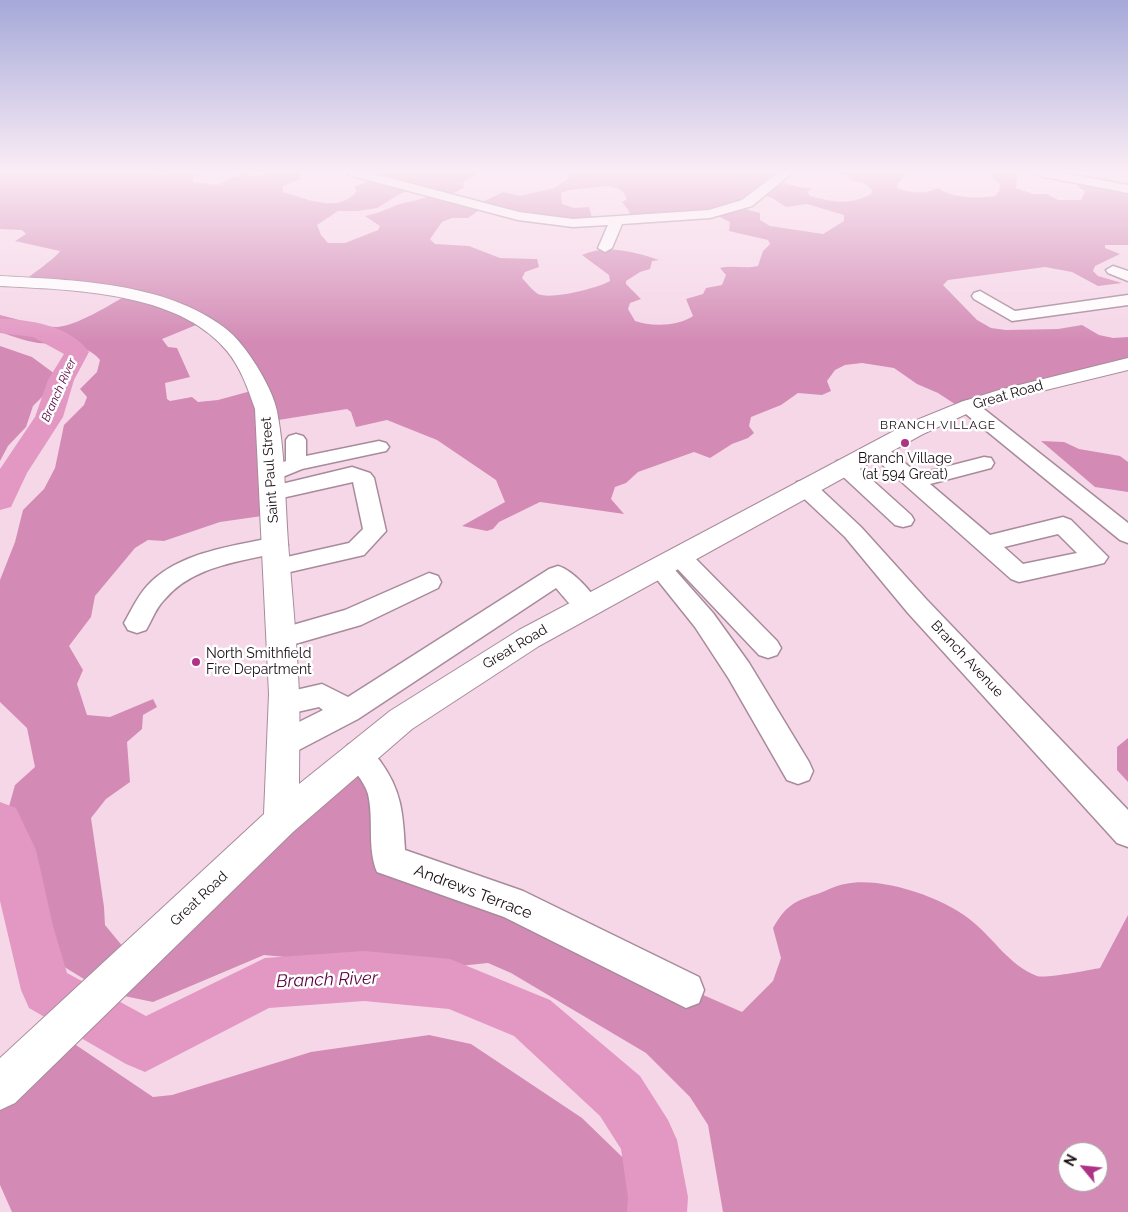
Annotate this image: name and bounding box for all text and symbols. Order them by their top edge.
water label: Branch River [39,356,79,424]
street label: Great Road [971,377,1045,413]
street label: Saint Paul Street [258,416,282,524]
district label: BRANCH VILLAGE [878,418,998,432]
marker: Branch Village (at 594 Great) [899,437,911,449]
place label: Branch Village (at 594 Great) [858,451,952,484]
street label: Branch Avenue [927,617,1007,701]
street label: Great Road [480,621,550,673]
place label: North Smithfield Fire Department [206,646,312,679]
marker: North Smithfield Fire Department [190,656,202,668]
street label: Andrews Terrace [411,861,535,923]
street label: Great Road [167,868,231,930]
water label: Branch River [276,967,378,993]
north arrow [1058,1142,1108,1192]
text: N [1061,1152,1080,1169]

